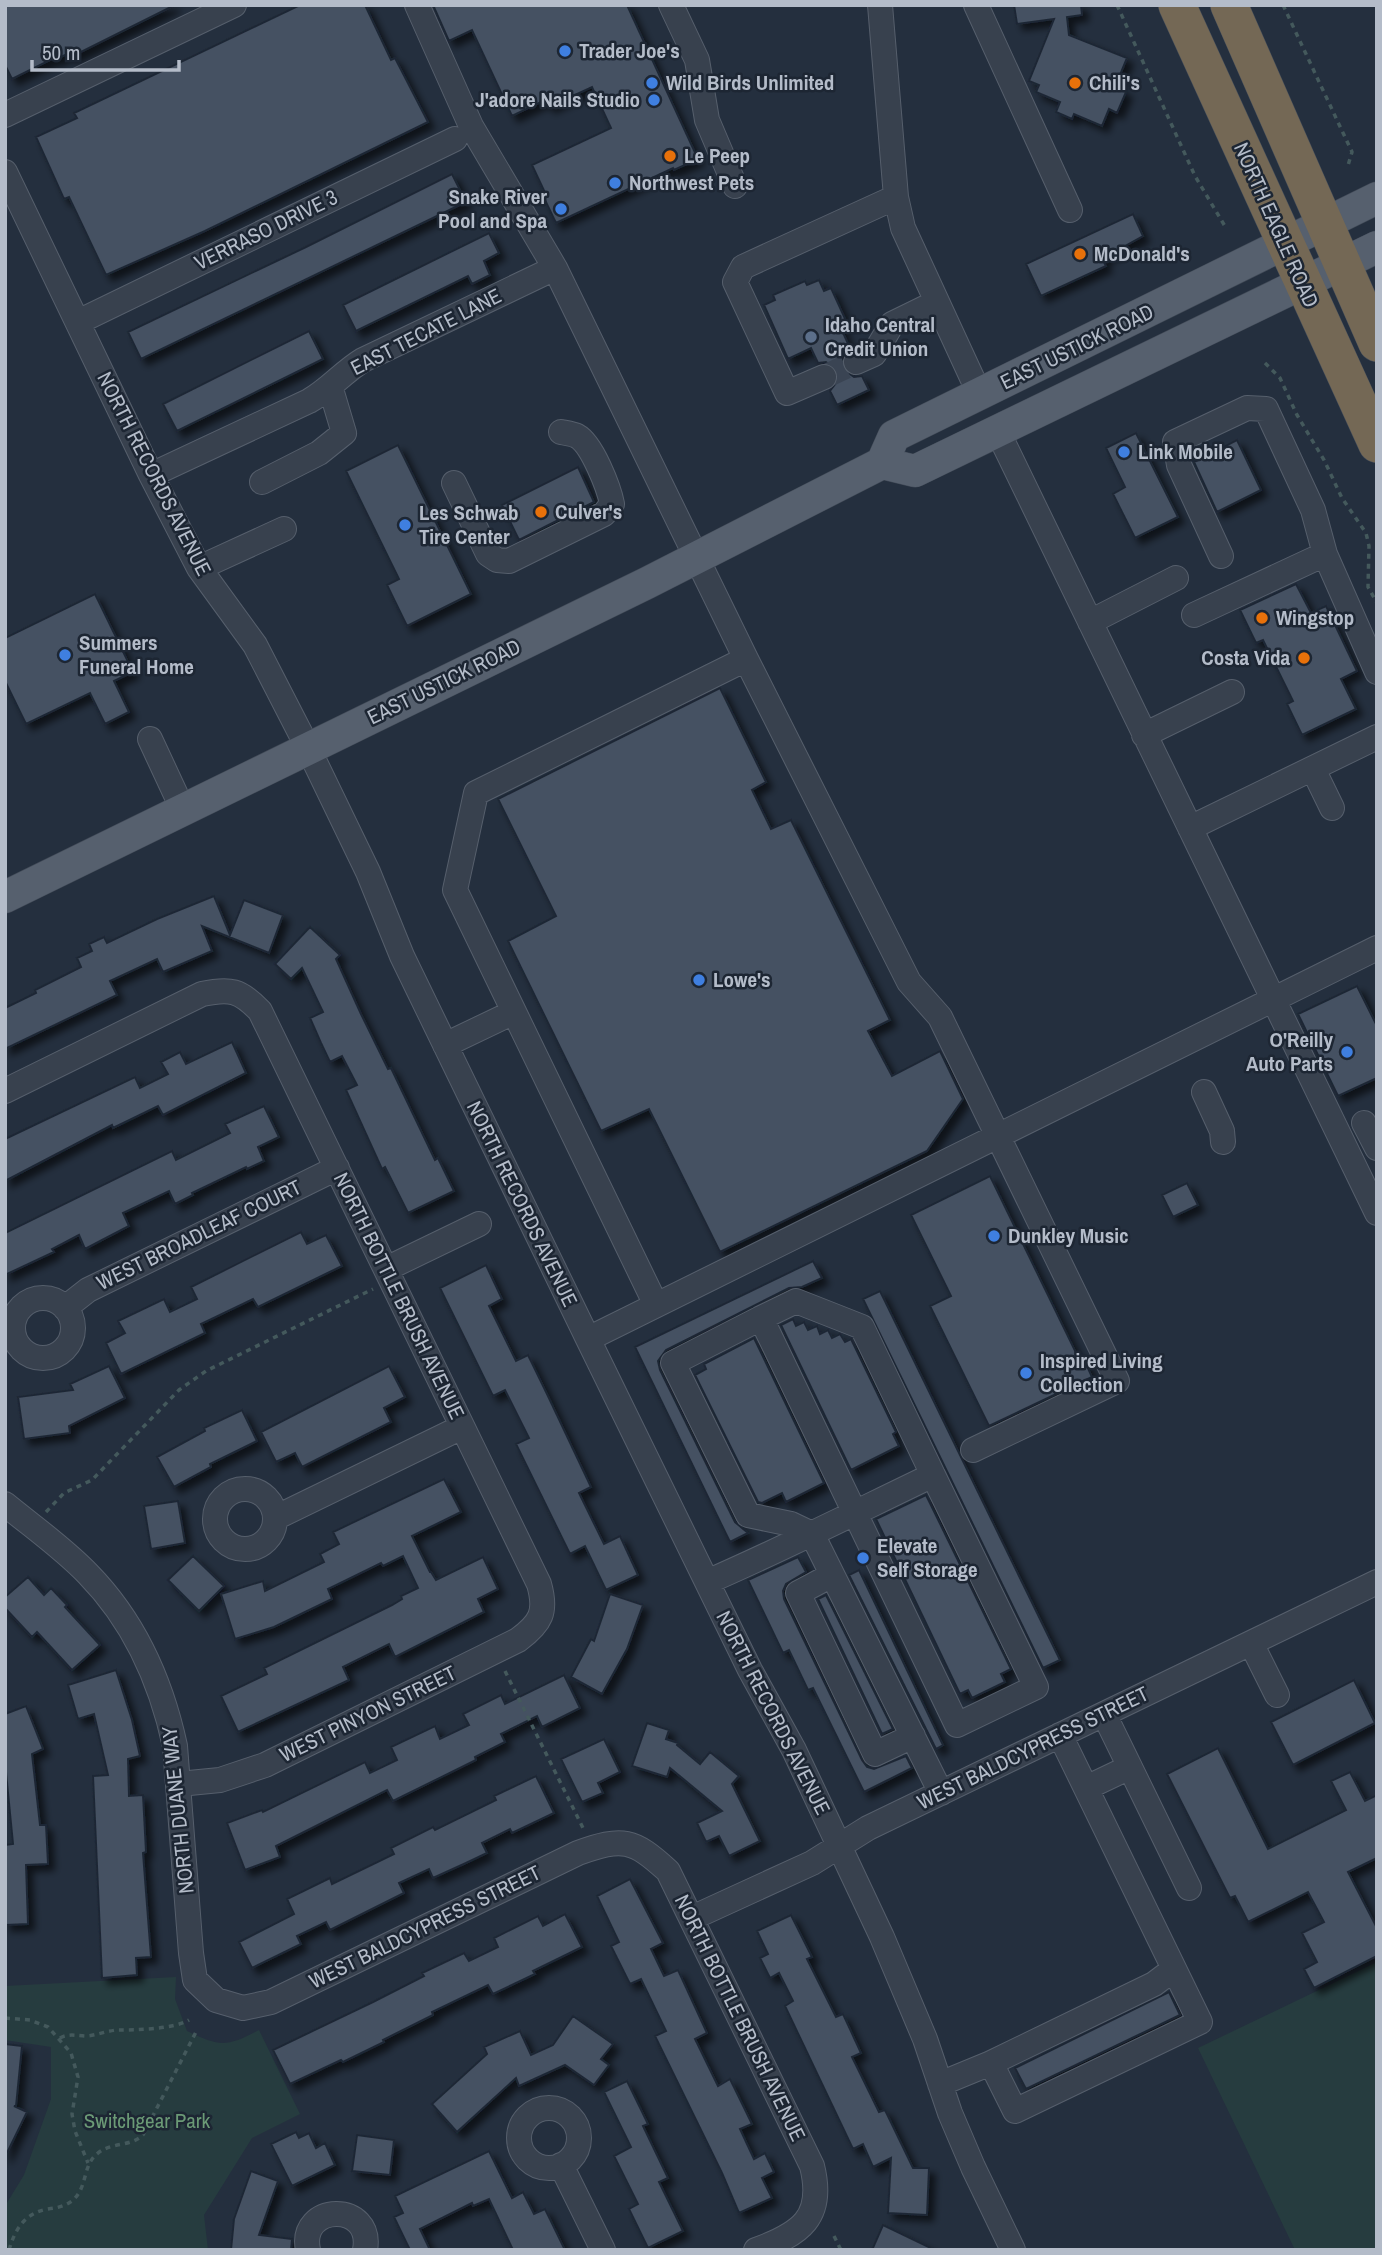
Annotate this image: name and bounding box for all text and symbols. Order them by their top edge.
scale bar [32,28,178,72]
place label: Trader Joe's [579,36,680,65]
text: 50 m [42,38,80,67]
marker: Trader Joe's [557,43,573,59]
place label: Wild Birds Unlimited [666,68,834,97]
place label: Chili's [1089,68,1140,97]
marker: Wild Birds Unlimited [644,75,660,91]
marker: Chili's [1067,75,1083,91]
place label: J'adore Nails Studio [475,85,640,114]
marker: J'adore Nails Studio [646,92,662,108]
street label: NORTH EAGLE ROAD [1227,138,1326,312]
place label: Le Peep [684,141,750,170]
marker: Le Peep [662,148,678,164]
place label: Northwest Pets [629,168,754,197]
marker: Northwest Pets [607,175,623,191]
street label: VERRASO DRIVE 3 [189,182,342,277]
place label: Snake River Pool and Spa [438,182,547,235]
marker: Snake River Pool and Spa [553,201,569,217]
place label: McDonald's [1094,239,1190,268]
marker: McDonald's [1072,246,1088,262]
street label: EAST TECATE LANE [345,281,506,382]
street label: EAST USTICK ROAD [995,297,1158,396]
place label: Idaho Central Credit Union [825,310,935,363]
marker: Idaho Central Credit Union [803,329,819,345]
street label: NORTH RECORDS AVENUE [90,367,218,581]
place label: Link Mobile [1138,437,1233,466]
marker: Link Mobile [1116,444,1132,460]
place label: Culver's [555,497,622,526]
place label: Les Schwab Tire Center [419,498,519,551]
marker: Culver's [533,504,549,520]
marker: Les Schwab Tire Center [397,517,413,533]
place label: Wingstop [1276,603,1354,632]
marker: Wingstop [1254,610,1270,626]
place label: Summers Funeral Home [79,628,194,681]
street label: EAST USTICK ROAD [362,632,525,731]
place label: Costa Vida [1201,643,1290,672]
marker: Summers Funeral Home [57,647,73,663]
marker: Costa Vida [1296,650,1312,666]
place label: Lowe's [713,965,771,994]
marker: Lowe's [691,972,707,988]
place label: O'Reilly Auto Parts [1246,1025,1333,1078]
marker: O'Reilly Auto Parts [1339,1044,1355,1060]
street label: NORTH RECORDS AVENUE [460,1096,585,1311]
street label: NORTH BOTTLE BRUSH AVENUE [327,1168,472,1424]
street label: WEST BROADLEAF COURT [92,1172,306,1297]
place label: Dunkley Music [1008,1221,1129,1250]
marker: Dunkley Music [986,1228,1002,1244]
place label: Inspired Living Collection [1040,1346,1163,1399]
marker: Inspired Living Collection [1018,1365,1034,1381]
place label: Elevate Self Storage [877,1531,978,1584]
marker: Elevate Self Storage [855,1550,871,1566]
street label: NORTH RECORDS AVENUE [709,1606,837,1820]
street label: WEST PINYON STREET [275,1658,461,1769]
street label: WEST BALDCYPRESS STREET [912,1679,1154,1816]
street label: NORTH DUANE WAY [154,1724,201,1895]
street label: WEST BALDCYPRESS STREET [304,1858,546,1995]
street label: NORTH BOTTLE BRUSH AVENUE [668,1890,813,2146]
park label: Switchgear Park [84,2106,211,2135]

